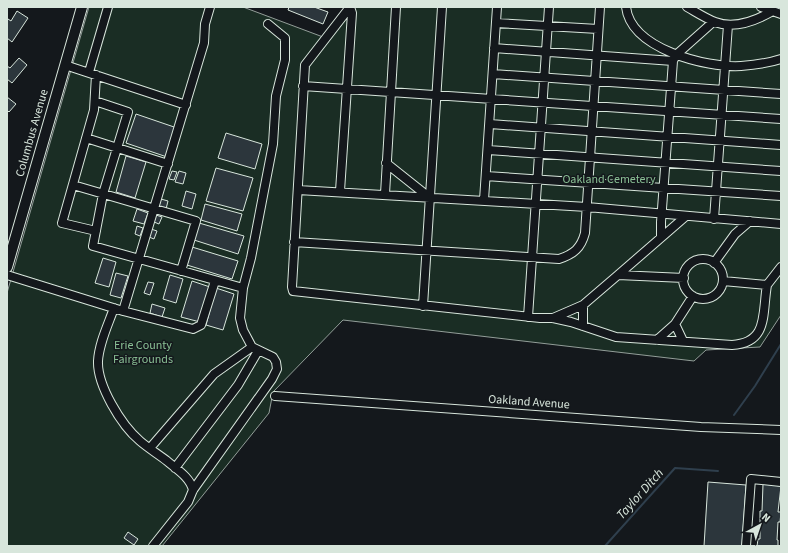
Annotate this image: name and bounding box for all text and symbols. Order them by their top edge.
street label: Columbus Avenue [11,87,53,179]
park label: Oakland Cemetery [562,171,656,188]
park label: Erie County Fairgrounds [113,337,173,368]
street label: Oakland Avenue [488,391,570,413]
water label: Taylor Ditch [612,465,668,523]
north arrow [740,505,780,545]
text: N [758,510,774,526]

